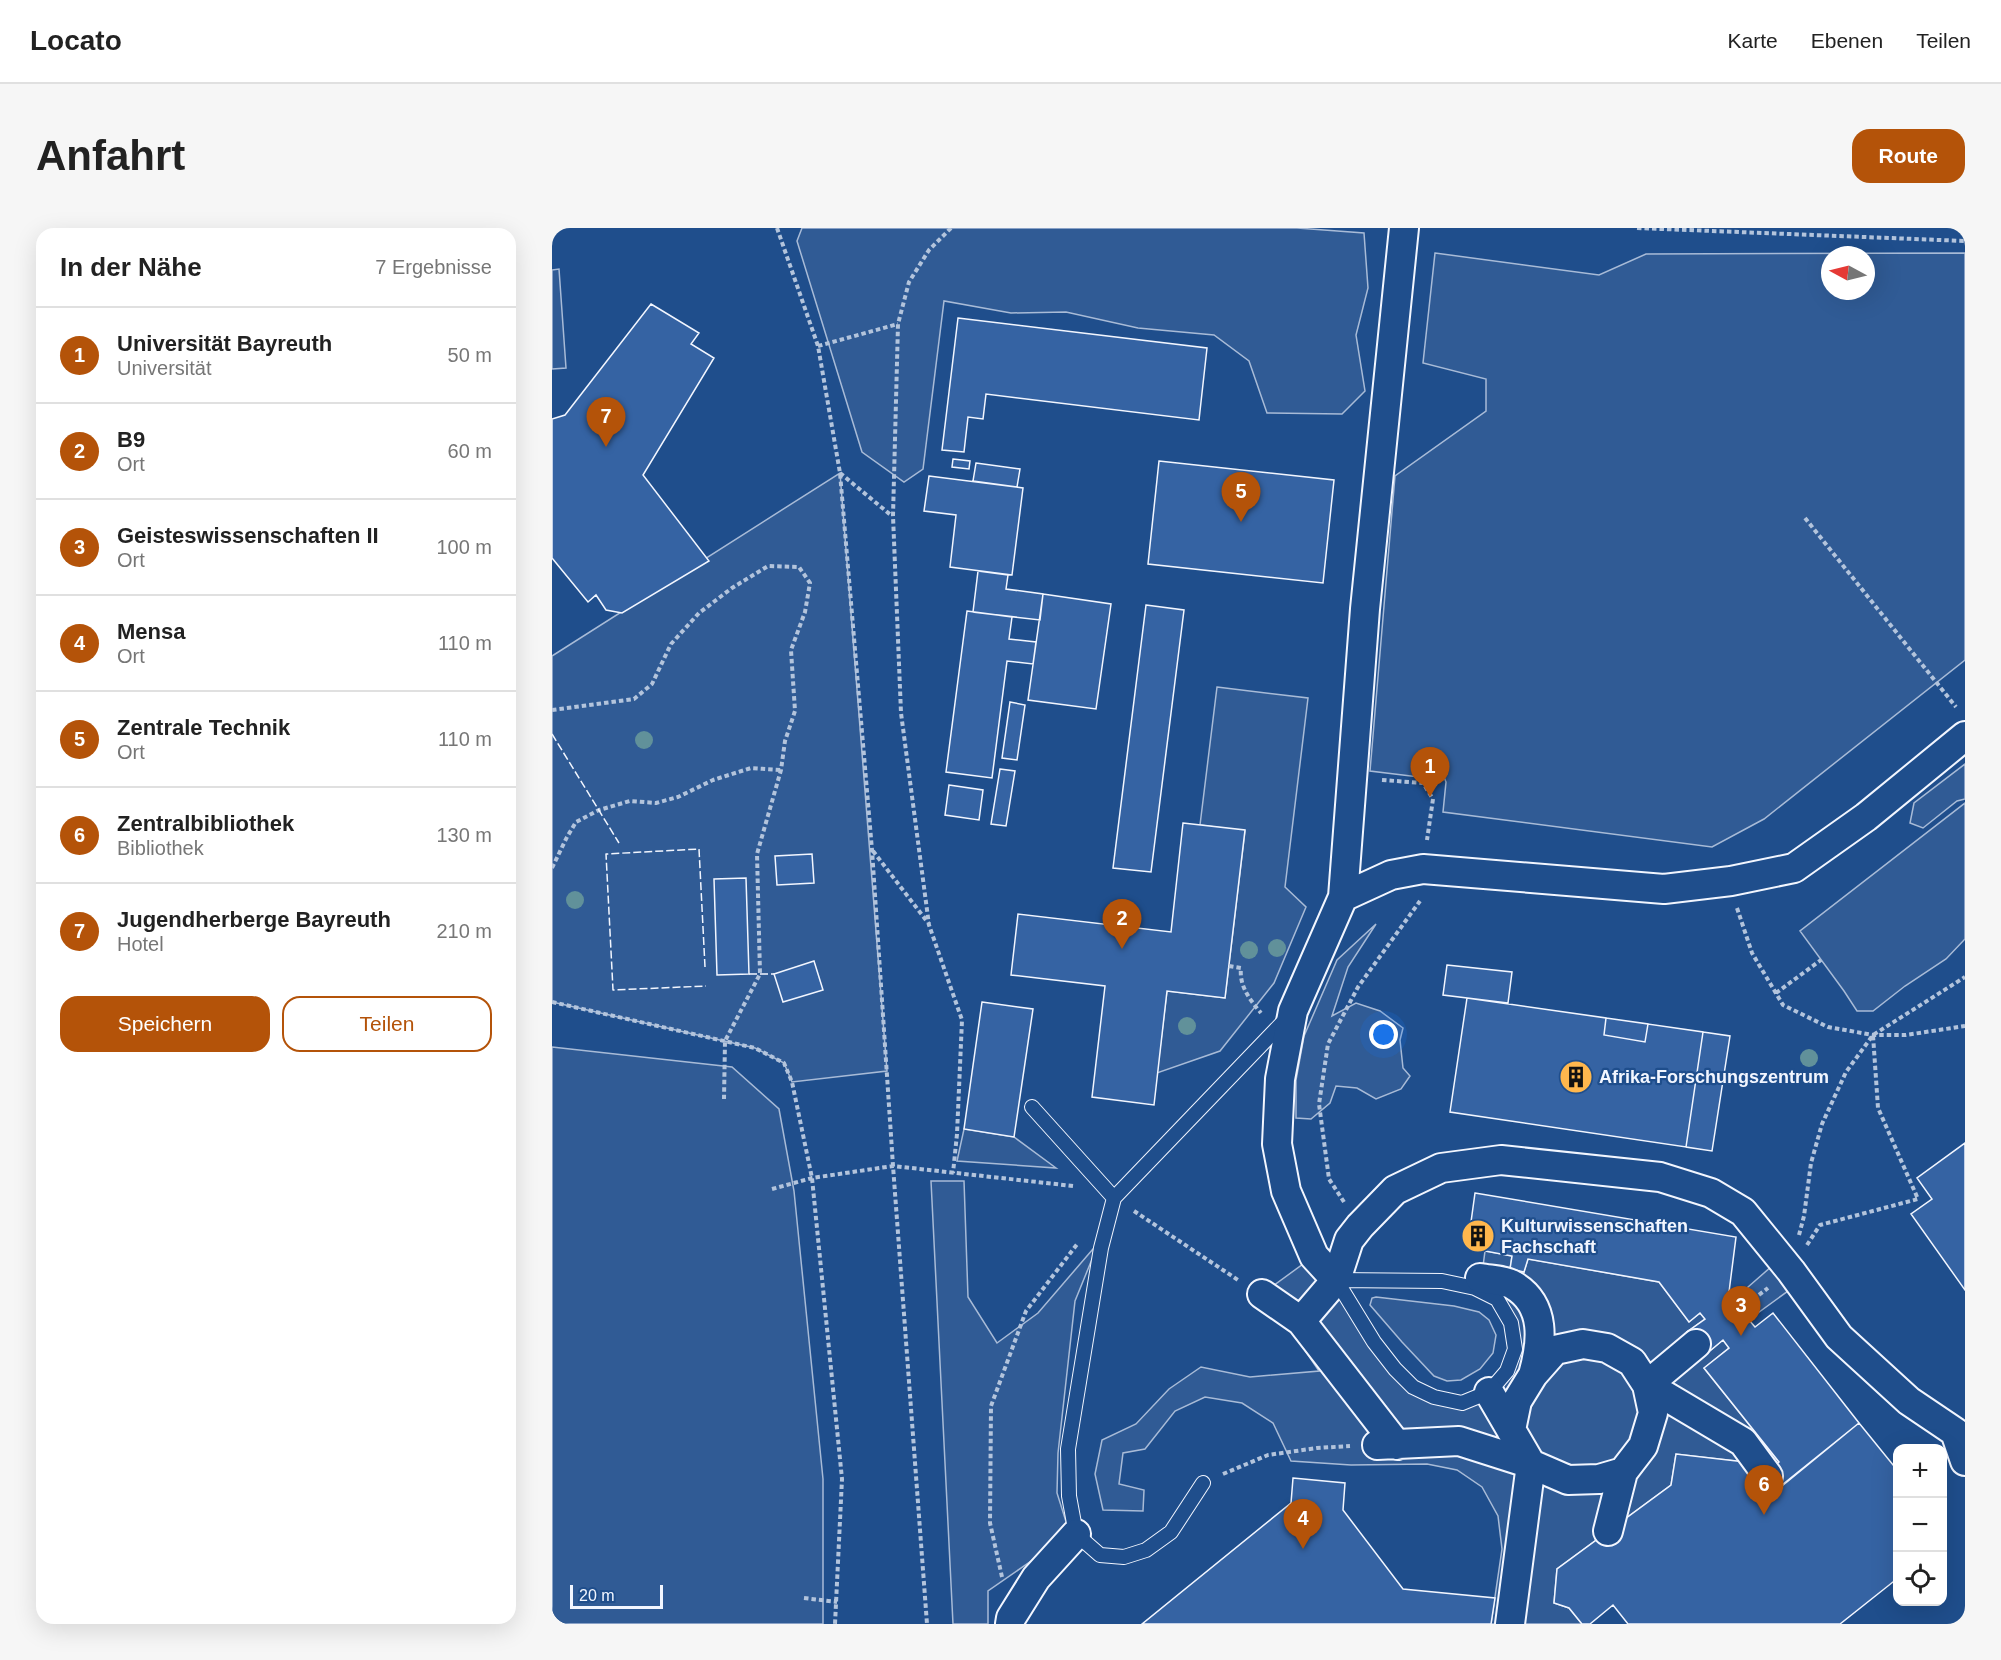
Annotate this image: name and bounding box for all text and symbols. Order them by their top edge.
text: Locato [30,25,122,56]
text: Karte [1728,29,1778,52]
text: Ebenen [1811,29,1883,52]
text: Teilen [1916,29,1971,52]
button: Route [1852,129,1965,183]
text: Anfahrt [36,132,185,179]
north arrow [1821,246,1875,300]
text: In der Nähe [60,252,202,282]
text: 7 Ergebnisse [375,256,492,278]
text: Universität Bayreuth [117,331,332,356]
text: 1 [74,344,85,366]
text: 50 m [448,344,492,366]
text: Universität [117,357,211,379]
pin: 7 [586,398,626,447]
text: B9 [117,427,145,452]
text: 2 [74,440,85,462]
text: 60 m [448,440,492,462]
text: Ort [117,453,145,475]
pin: 5 [1222,472,1260,522]
text: Geisteswissenschaften II [117,523,379,548]
text: 3 [74,536,85,558]
text: 100 m [436,536,492,558]
text: Ort [117,549,145,571]
text: Mensa [117,619,185,644]
text: 4 [74,632,85,654]
text: 110 m [438,632,492,654]
text: Ort [117,645,145,667]
text: Zentrale Technik [117,715,290,740]
text: 5 [74,728,85,750]
text: 110 m [438,728,492,750]
text: Ort [117,741,145,763]
pin: 1 [1410,748,1450,797]
text: Zentralbibliothek [117,811,294,836]
text: 6 [74,824,85,846]
text: 130 m [436,824,492,846]
text: Bibliothek [117,837,204,859]
pin: 2 [1102,900,1142,949]
text: Jugendherberge Bayreuth [117,907,391,932]
text: 7 [74,920,85,942]
text: 210 m [436,920,492,942]
text: Hotel [117,933,164,955]
button: Speichern [60,996,270,1052]
button: Teilen [282,996,492,1052]
your location [1369,1020,1398,1049]
building icon: Afrika-Forschungszentrum [1558,1059,1594,1095]
place label: Afrika-Forschungszentrum [1599,1067,1829,1087]
place label: Kulturwissenschaften Fachschaft [1501,1216,1688,1257]
building icon: Kulturwissenschaften Fachschaft [1460,1218,1496,1254]
pin: 3 [1722,1286,1760,1336]
map controls [1893,1444,1947,1606]
button: + [1893,1444,1947,1498]
pin: 6 [1744,1466,1784,1515]
button: − [1893,1498,1947,1552]
pin: 4 [1284,1500,1323,1549]
button: locate [1893,1552,1947,1606]
scale bar [570,1582,663,1610]
text: 20 m [579,1587,615,1604]

